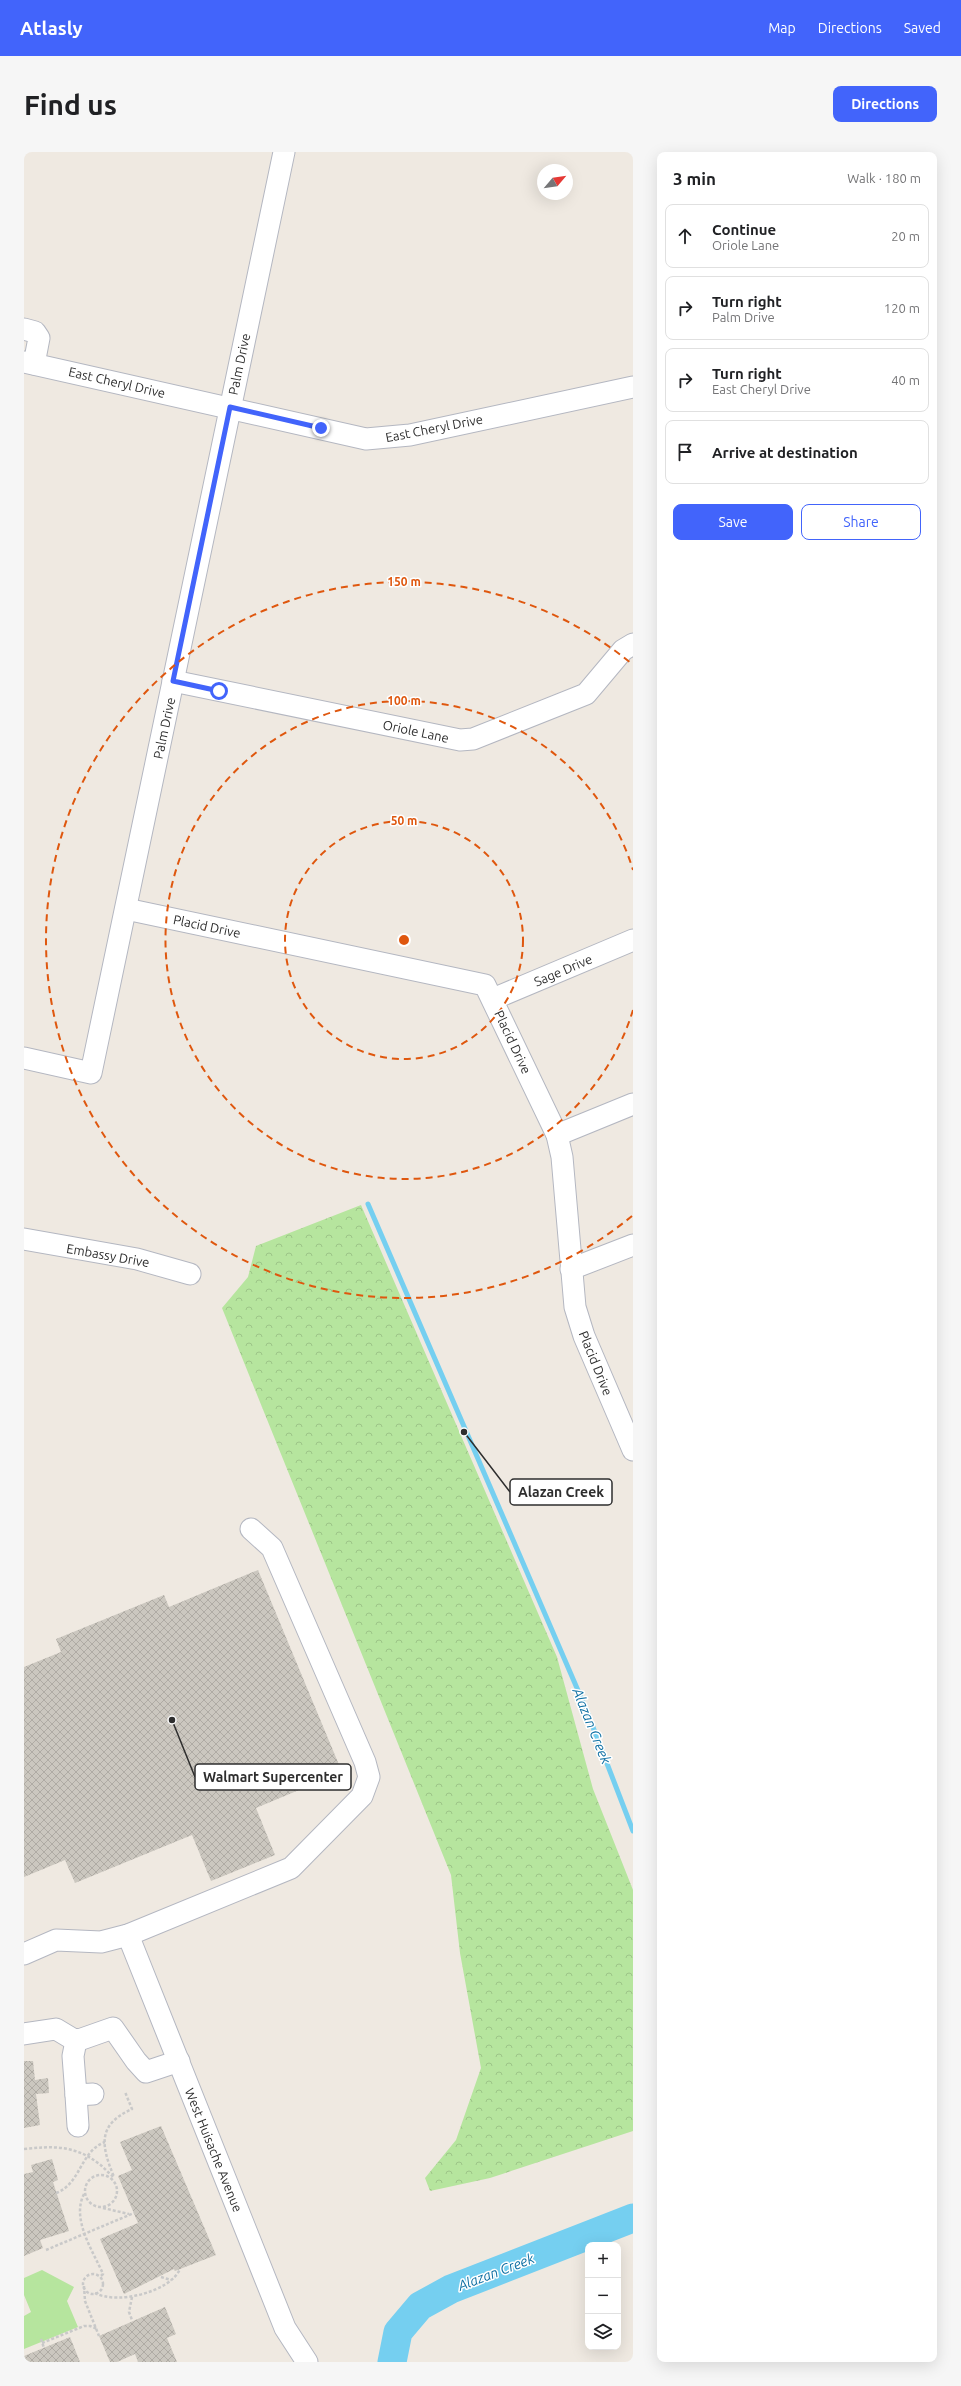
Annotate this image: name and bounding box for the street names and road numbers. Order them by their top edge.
street label: Palm Drive [226,332,252,396]
street label: East Cheryl Drive [67,364,167,400]
street label: East Cheryl Drive [384,412,484,444]
street label: Palm Drive [151,696,177,760]
street label: Oriole Lane [382,717,450,745]
street label: Placid Drive [172,912,242,940]
street label: Sage Drive [532,951,594,989]
street label: Placid Drive [492,1008,534,1076]
street label: Embassy Drive [65,1241,151,1269]
street label: Placid Drive [577,1329,615,1397]
street label: West Huisache Avenue [183,2086,245,2214]

